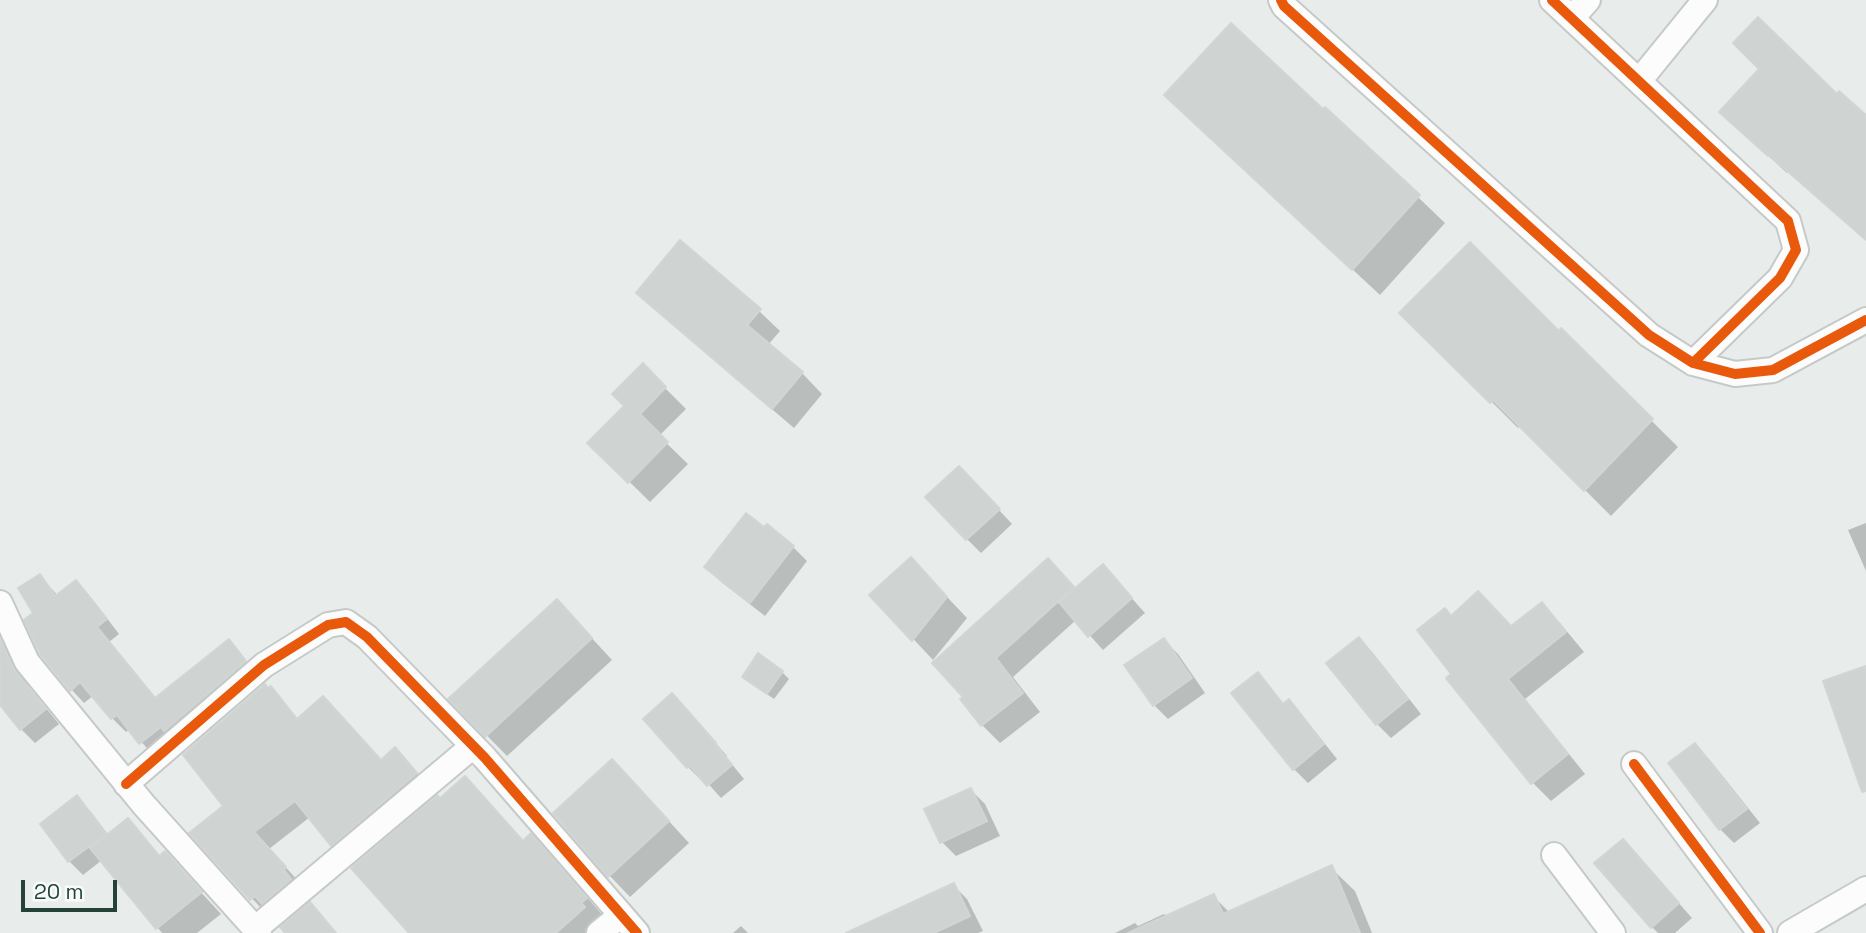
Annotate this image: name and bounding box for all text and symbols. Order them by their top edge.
scale bar [24,866,121,910]
text: 20 m [34,878,84,905]

